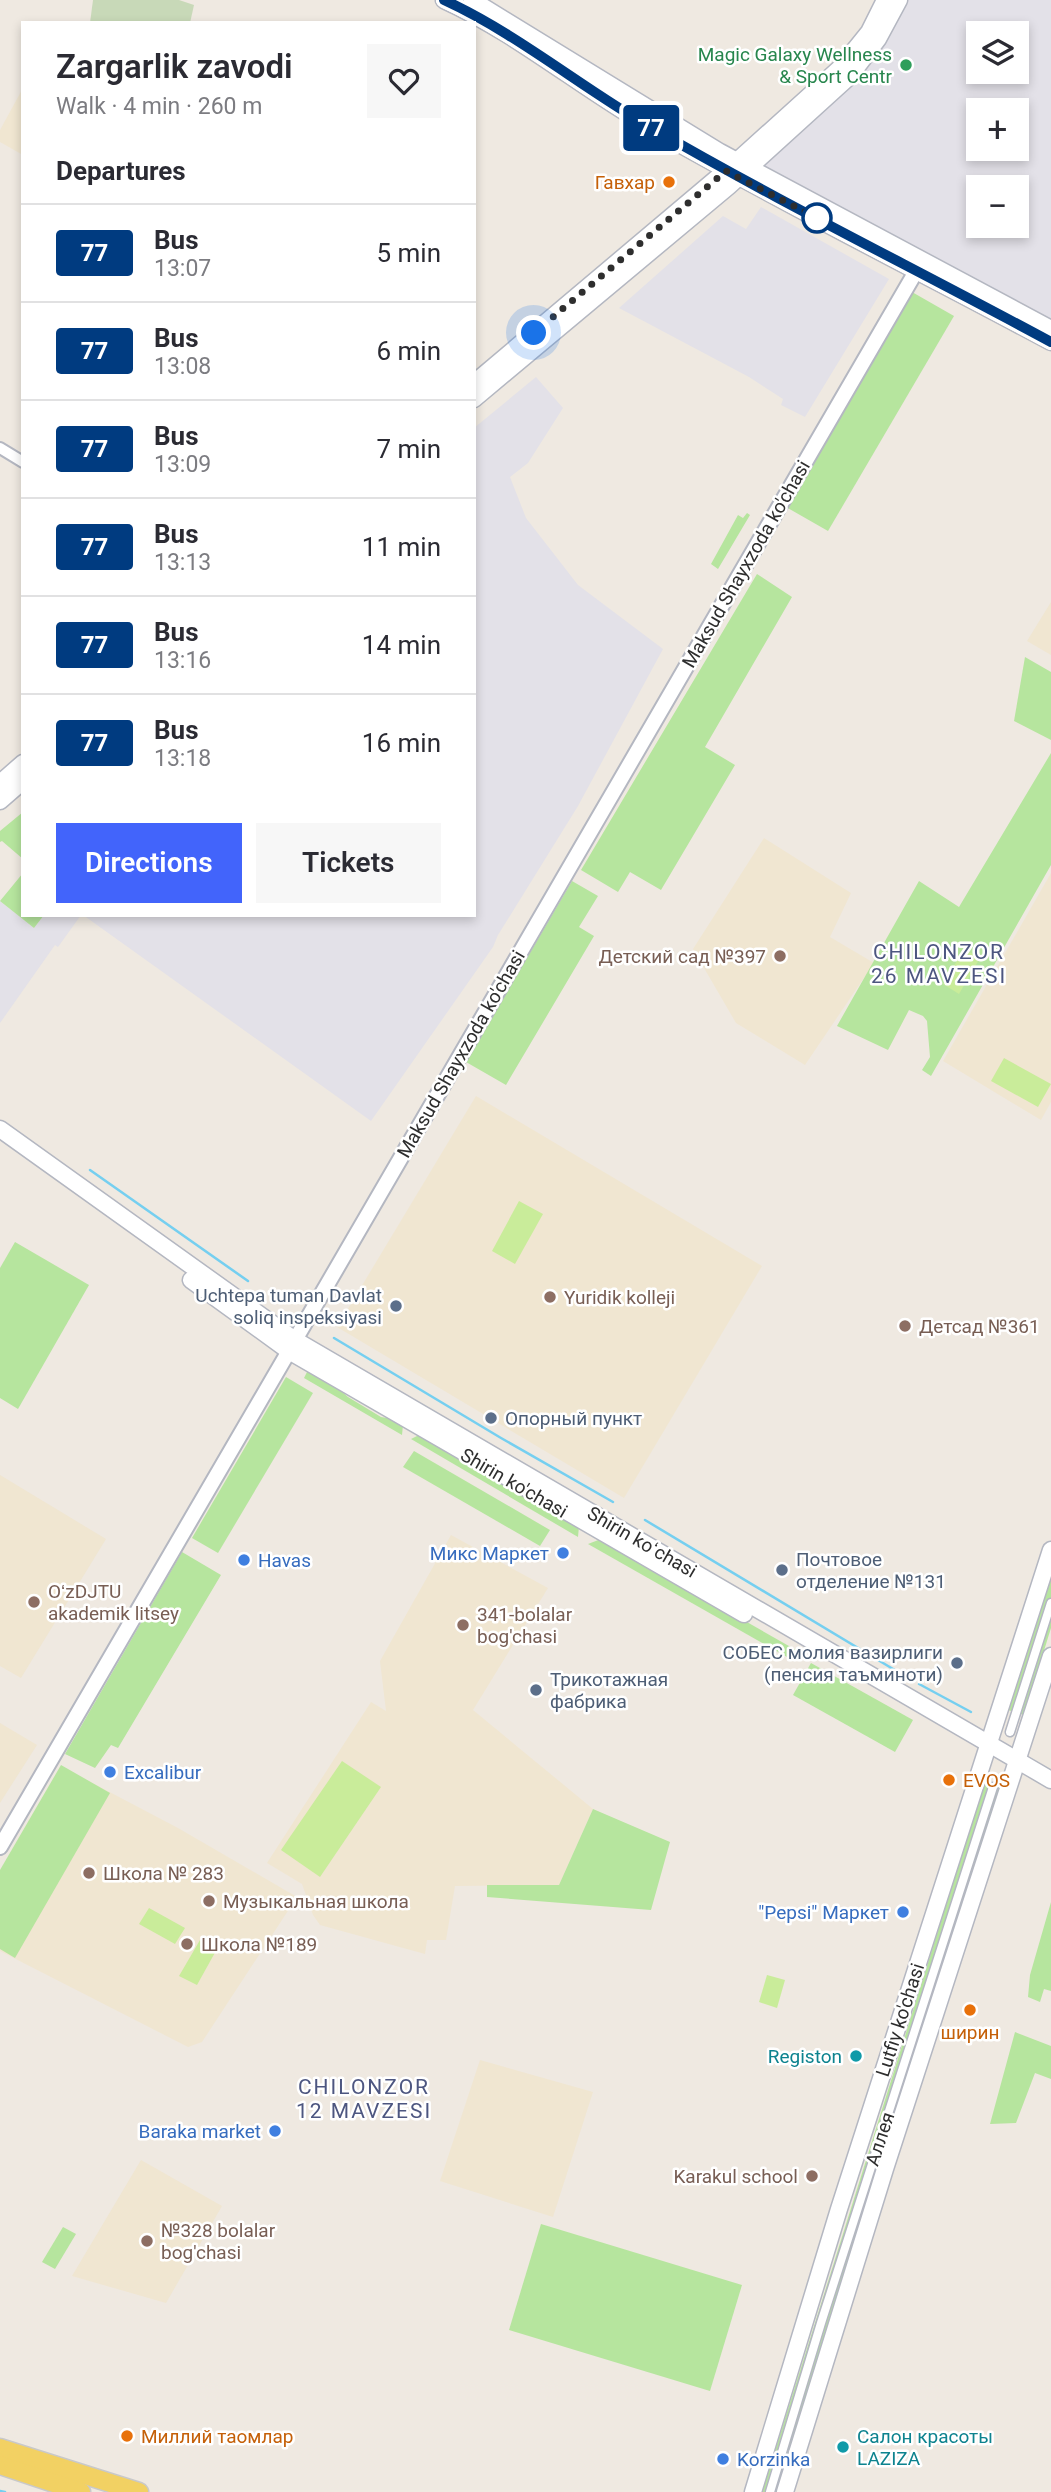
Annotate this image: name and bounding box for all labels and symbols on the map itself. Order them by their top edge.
place label: Magic Galaxy Wellness & Sport Centr [698,43,893,88]
marker: Magic Galaxy Wellness & Sport Centr [898,57,914,73]
line badge: 77 [620,105,682,151]
place label: Гавхар [595,171,655,194]
marker: Гавхар [661,174,677,190]
unlabelled marker [802,203,832,233]
your location [516,315,551,350]
street label: Maksud Shayxzoda ko'chasi [677,456,815,672]
district label: CHILONZOR 26 MAVZESI [871,940,1007,988]
place label: Детский сад №397 [598,945,766,968]
street label: Maksud Shayxzoda ko'chasi [392,946,530,1162]
marker: Детский сад №397 [772,948,788,964]
place label: Uchtepa tuman Davlat soliq inspeksiyasi [195,1284,382,1329]
place label: Yuridik kolleji [564,1286,675,1309]
marker: Yuridik kolleji [542,1289,558,1305]
marker: Uchtepa tuman Davlat soliq inspeksiyasi [388,1298,404,1314]
place label: Детсад №361 [919,1315,1040,1338]
marker: Детсад №361 [897,1318,913,1334]
place label: Опорный пункт [505,1407,642,1430]
marker: Опорный пункт [483,1410,499,1426]
street label: Shirin ko'chasi [456,1443,572,1523]
street label: Shirin koʻchasi [583,1501,701,1583]
place label: Микс Маркет [430,1542,549,1565]
marker: Микс Маркет [555,1545,571,1561]
place label: Почтовое отделение №131 [796,1548,946,1593]
place label: Havas [258,1549,311,1572]
marker: Havas [236,1552,252,1568]
marker: Почтовое отделение №131 [774,1562,790,1578]
place label: OʻzDJTU akademik litsey [48,1580,179,1625]
marker: OʻzDJTU akademik litsey [26,1594,42,1610]
place label: 341-bolalar bog'chasi [477,1603,573,1648]
marker: 341-bolalar bog'chasi [455,1617,471,1633]
place label: СОБЕС молия вазирлиги (пенсия таъминоти) [723,1641,943,1686]
marker: СОБЕС молия вазирлиги (пенсия таъминоти) [949,1655,965,1671]
place label: Трикотажная фабрика [550,1668,668,1713]
marker: Трикотажная фабрика [528,1682,544,1698]
place label: Excalibur [124,1761,202,1784]
marker: Excalibur [102,1764,118,1780]
place label: EVOS [963,1769,1010,1792]
marker: EVOS [941,1772,957,1788]
place label: Школа № 283 [103,1862,224,1885]
marker: Школа № 283 [81,1865,97,1881]
place label: Музыкальная школа [223,1890,409,1913]
marker: Музыкальная школа [201,1893,217,1909]
place label: "Pepsi" Маркет [758,1901,889,1924]
marker: "Pepsi" Маркет [895,1904,911,1920]
place label: Школа №189 [201,1933,317,1956]
marker: Школа №189 [179,1936,195,1952]
street label: Lutfiy ko'chasi [871,1960,929,2080]
marker: ширин [962,2002,978,2018]
place label: ширин [941,2021,999,2044]
place label: Registon [768,2045,842,2068]
marker: Registon [848,2048,864,2064]
district label: CHILONZOR 12 MAVZESI [296,2075,432,2123]
street label: Аллея [861,2109,899,2169]
place label: Baraka market [139,2120,261,2143]
marker: Baraka market [267,2123,283,2139]
place label: Karakul school [673,2165,798,2188]
marker: Karakul school [804,2168,820,2184]
place label: №328 bolalar bog'chasi [161,2219,276,2264]
marker: №328 bolalar bog'chasi [139,2233,155,2249]
place label: Миллий таомлар [141,2425,293,2448]
place label: Салон красоты LAZIZA [857,2425,993,2470]
marker: Миллий таомлар [119,2428,135,2444]
marker: Салон красоты LAZIZA [835,2439,851,2455]
place label: Korzinka [737,2448,810,2471]
marker: Korzinka [715,2451,731,2467]

